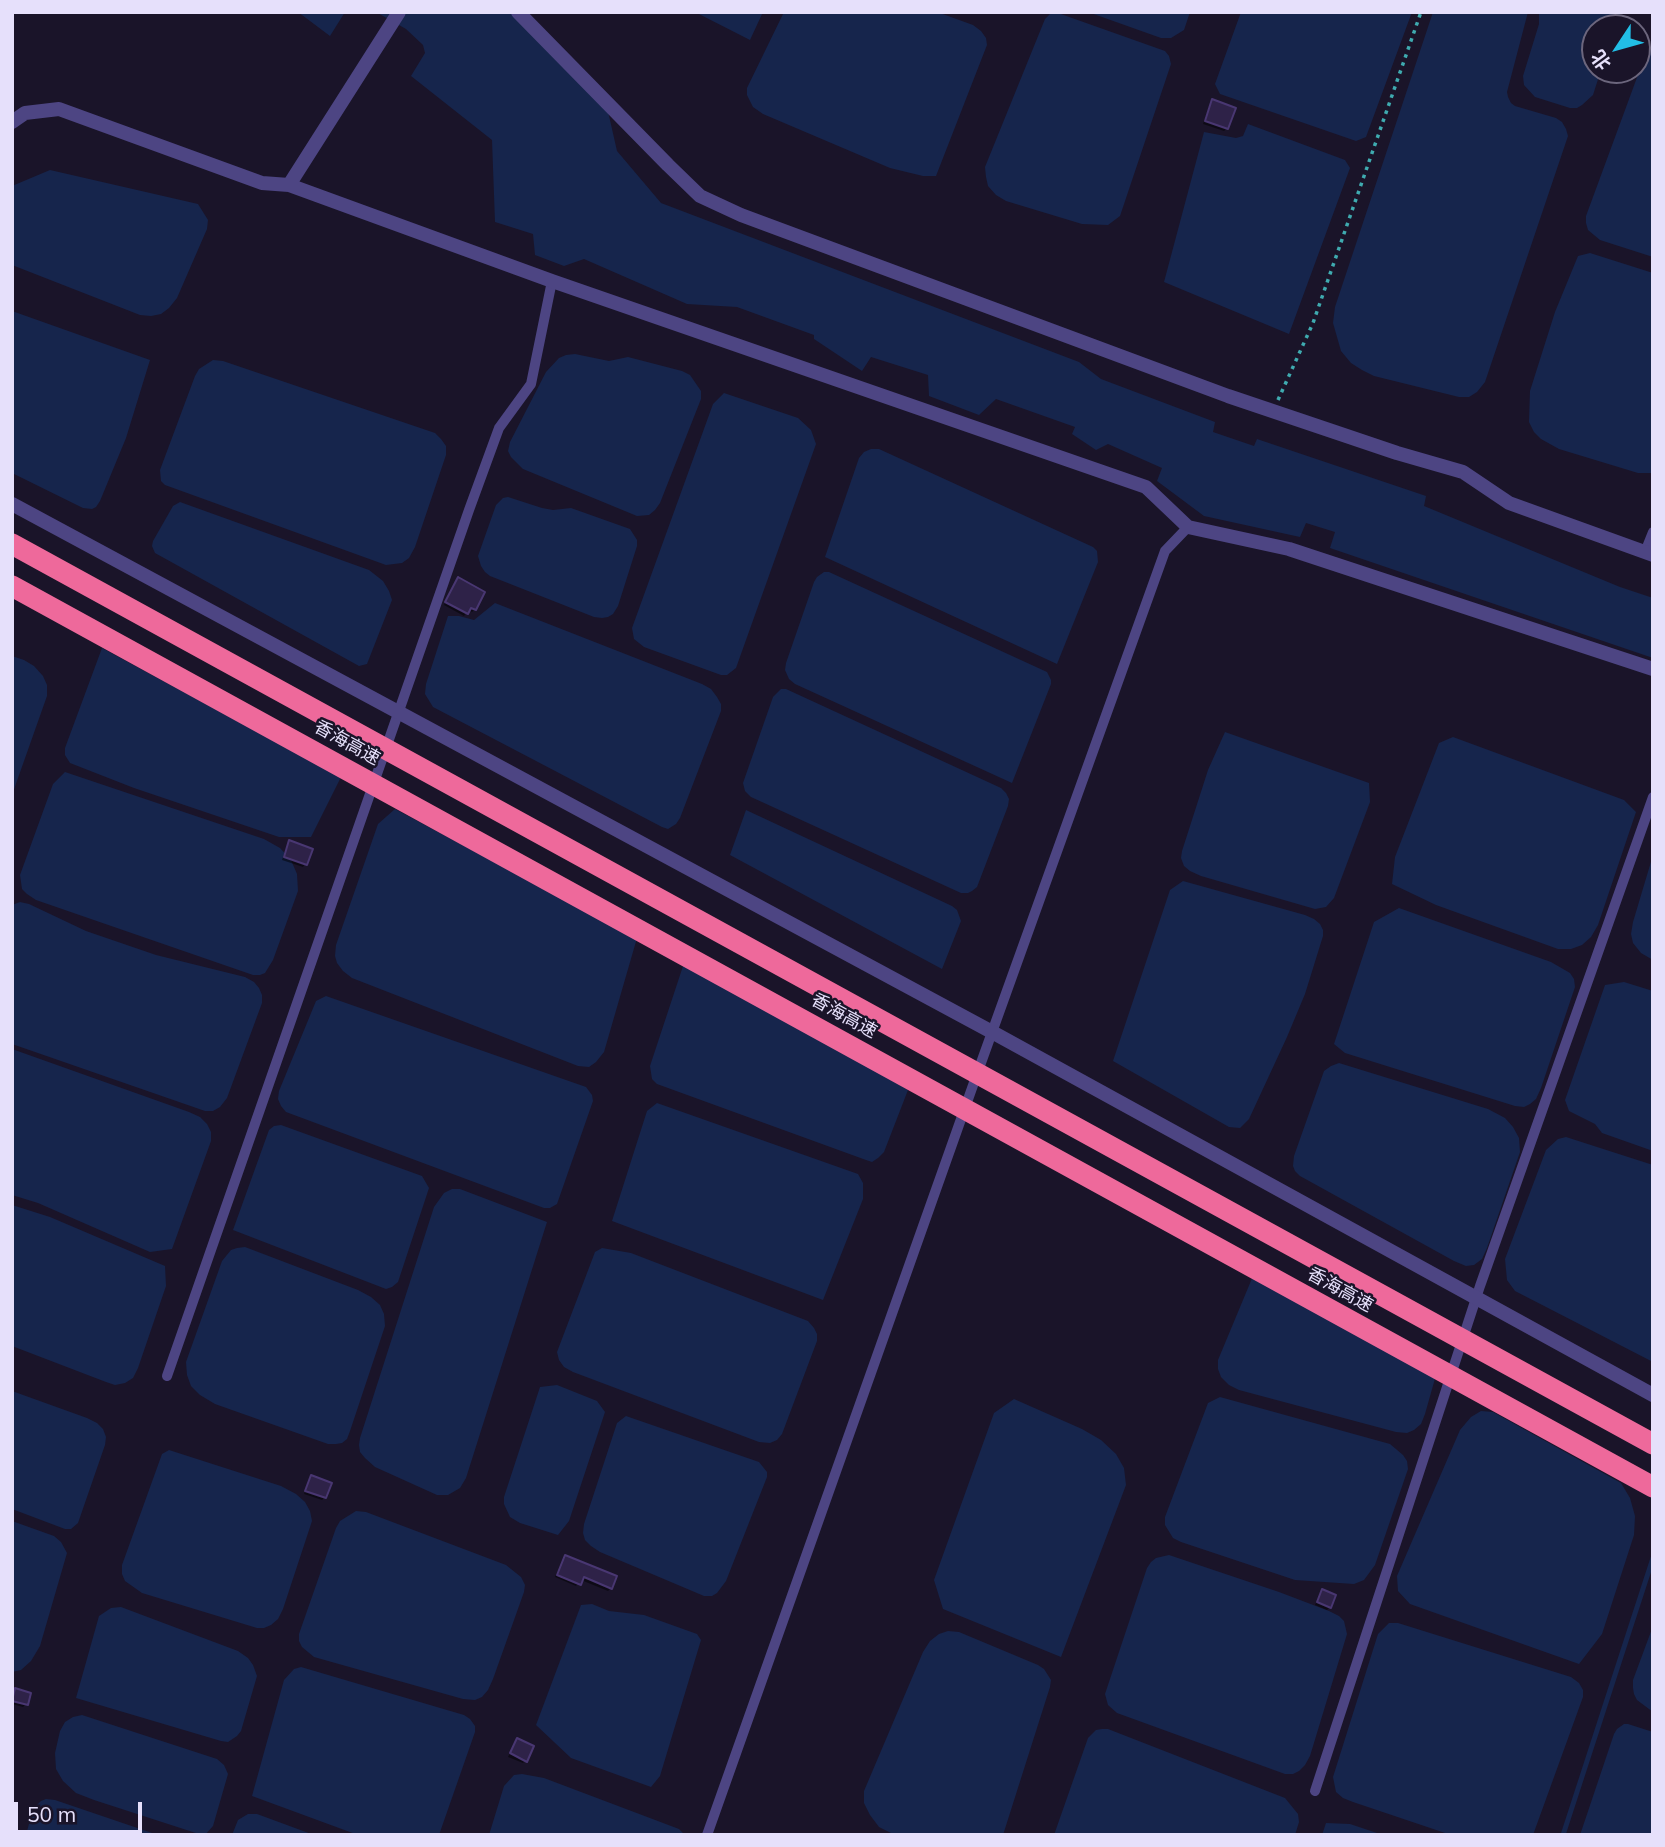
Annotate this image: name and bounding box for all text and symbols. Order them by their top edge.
north arrow [1581,14,1651,84]
text: 北 [1585,45,1616,75]
street label: 香海高速 [310,716,384,770]
street label: 香海高速 [807,989,881,1043]
street label: 香海高速 [1303,1263,1377,1317]
scale bar [18,1787,145,1831]
text: 50 m [27,1801,76,1827]

